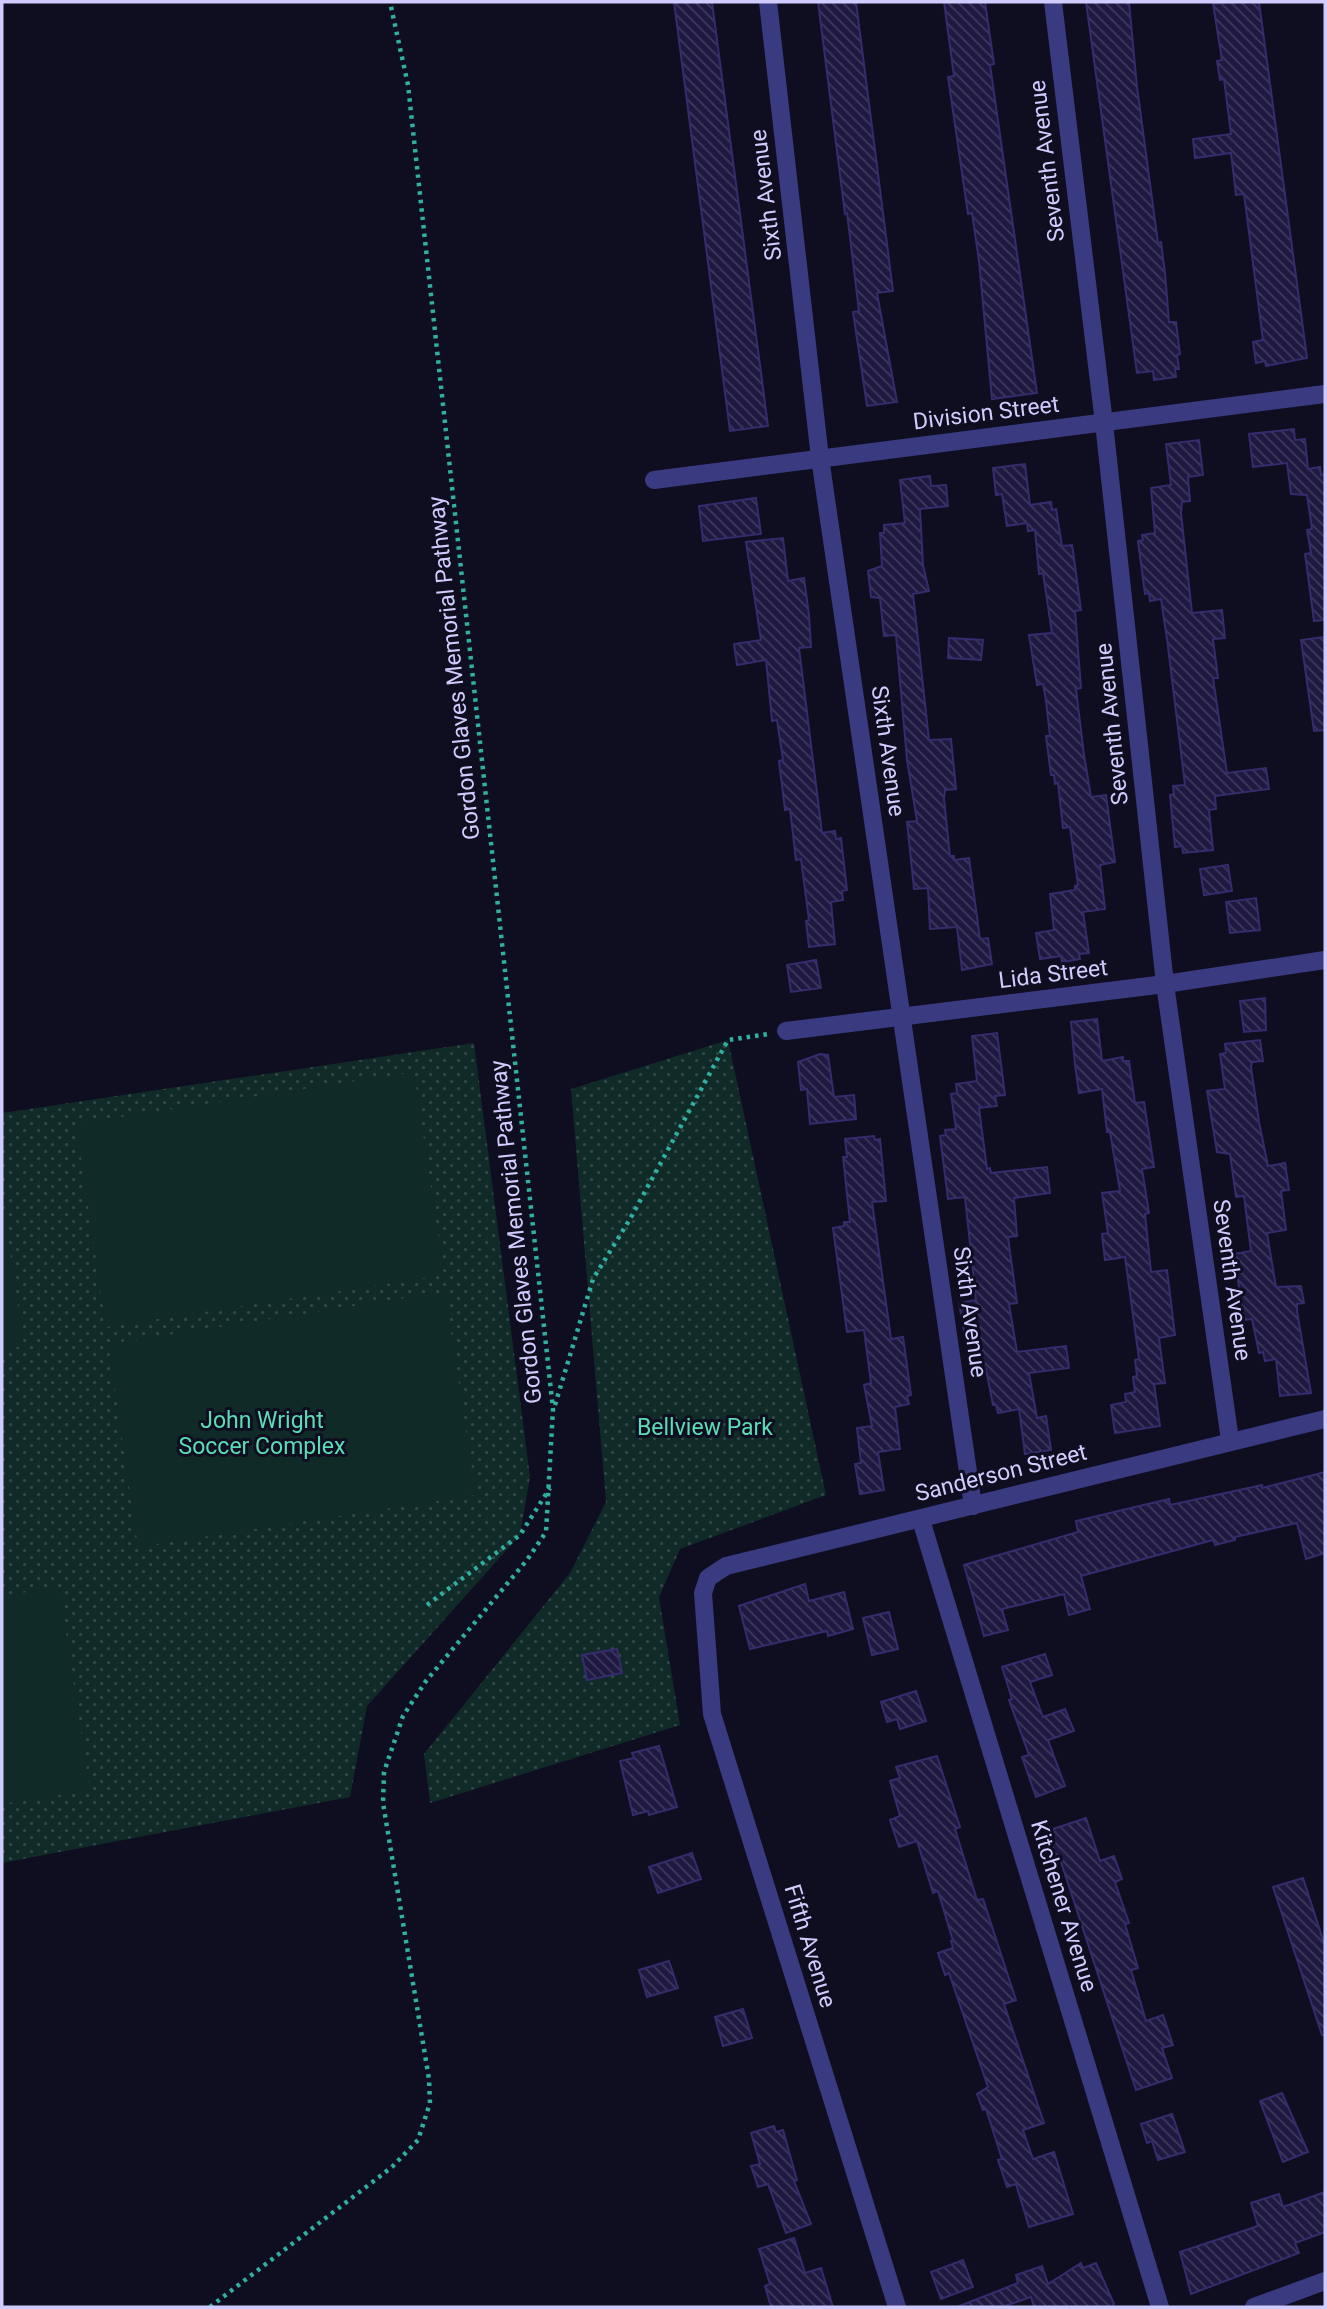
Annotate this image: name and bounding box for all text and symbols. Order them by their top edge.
street label: Seventh Avenue [1024,79,1070,243]
street label: Sixth Avenue [745,128,787,262]
street label: Division Street [911,391,1061,435]
street label: Gordon Glaves Memorial Pathway [423,495,485,841]
street label: Seventh Avenue [1090,642,1134,806]
street label: Sixth Avenue [865,684,911,818]
street label: Lida Street [997,954,1109,994]
street label: Gordon Glaves Memorial Pathway [485,1059,547,1405]
street label: Seventh Avenue [1207,1198,1257,1362]
street label: Sixth Avenue [947,1245,993,1379]
park label: John Wright Soccer Complex [179,1407,345,1460]
park label: Bellview Park [637,1414,773,1441]
street label: Sanderson Street [912,1439,1090,1507]
street label: Kitchener Avenue [1025,1817,1103,1995]
street label: Fifth Avenue [778,1881,842,2011]

